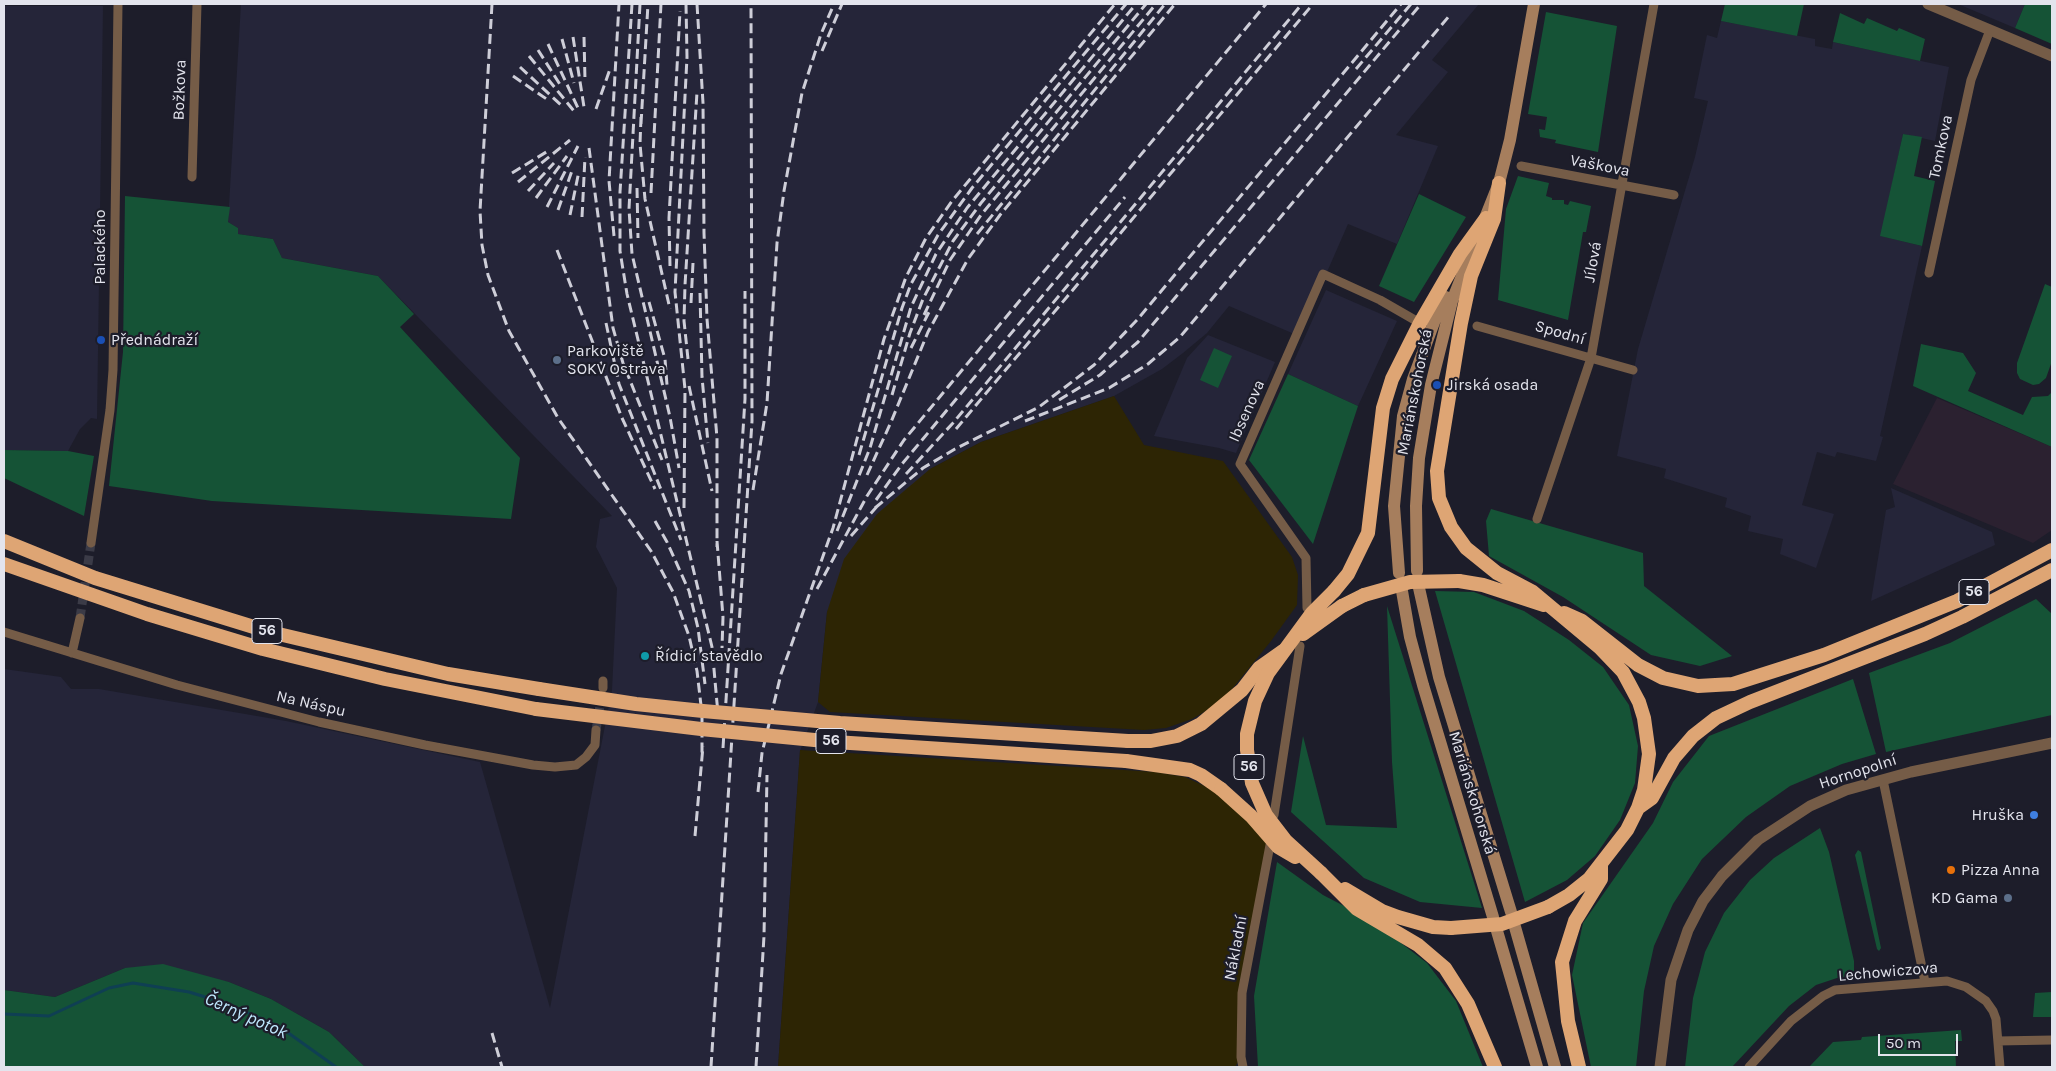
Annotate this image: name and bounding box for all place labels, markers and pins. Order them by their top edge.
place label: Přednádraží [111,330,198,350]
marker: Přednádraží [95,334,107,346]
place label: Parkoviště SOKV Ostrava [567,341,666,379]
marker: Parkoviště SOKV Ostrava [551,354,563,366]
place label: Jirská osada [1447,375,1538,395]
marker: Jirská osada [1431,379,1443,391]
place label: Řídicí stavědlo [655,646,763,666]
marker: Řídicí stavědlo [639,650,651,662]
place label: Hruška [1972,805,2024,825]
marker: Hruška [2028,809,2040,821]
place label: Pizza Anna [1961,860,2040,880]
marker: Pizza Anna [1945,864,1957,876]
place label: KD Gama [1931,888,1998,908]
marker: KD Gama [2002,892,2014,904]

